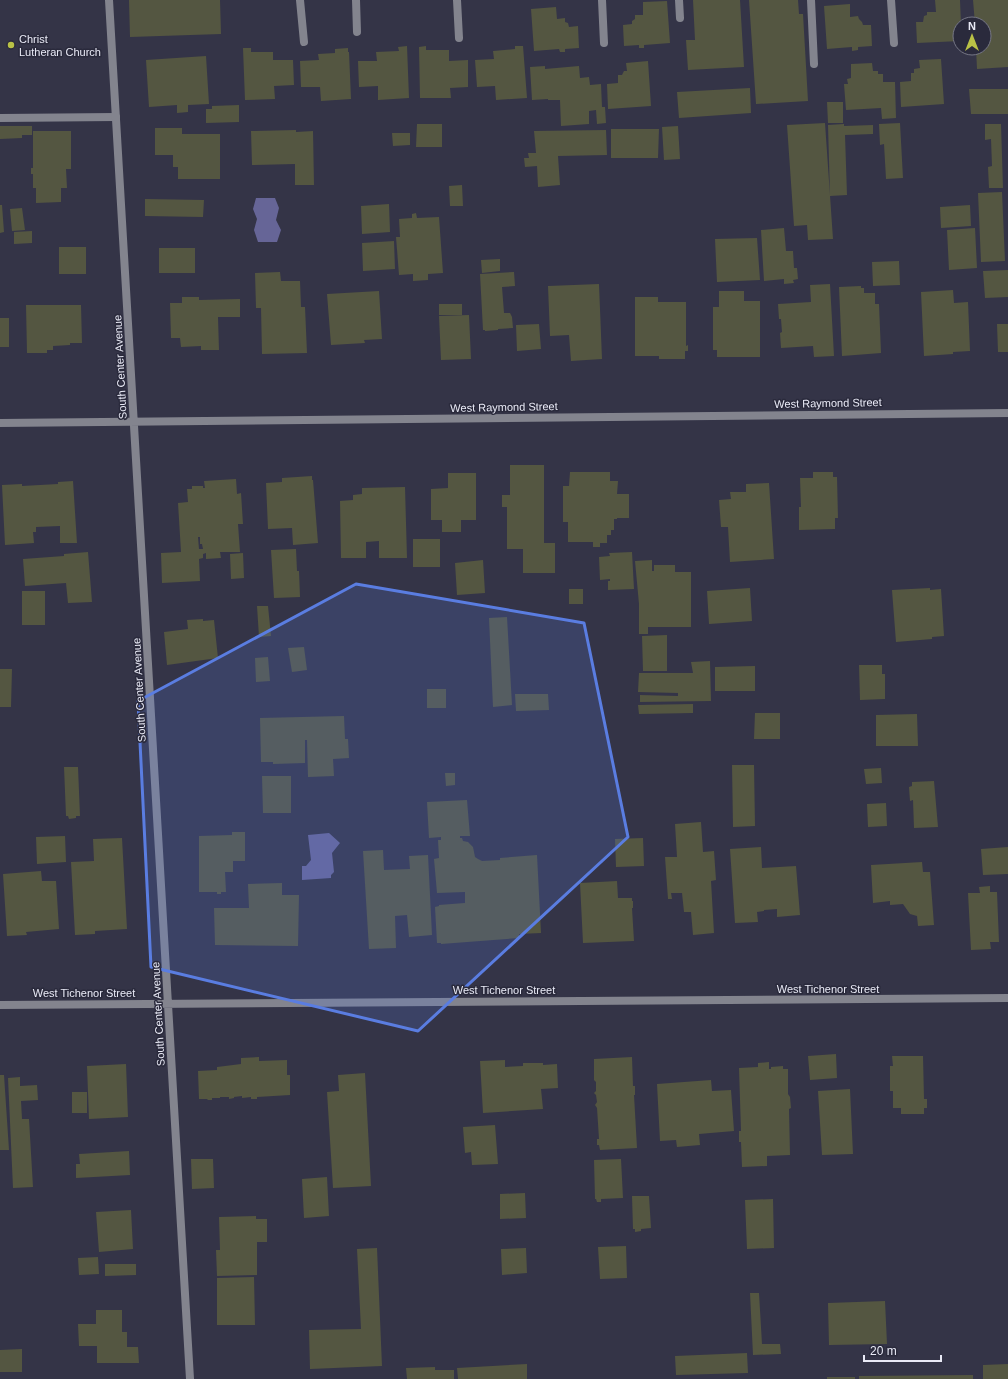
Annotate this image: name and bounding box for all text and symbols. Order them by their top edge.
north arrow [952,16,992,56]
text: N [968,20,976,32]
place label: Christ Lutheran Church [19,33,101,58]
marker: Christ Lutheran Church [6,40,16,50]
street label: South Center Avenue [111,315,129,419]
street label: West Raymond Street [774,396,882,410]
street label: West Raymond Street [450,400,558,414]
street label: South Center Avenue [130,638,148,742]
street label: South Center Avenue [149,962,167,1066]
street label: West Tichenor Street [777,983,879,995]
street label: West Tichenor Street [453,984,555,996]
street label: West Tichenor Street [33,987,135,999]
scale bar [864,1337,941,1363]
text: 20 m [870,1344,897,1358]

